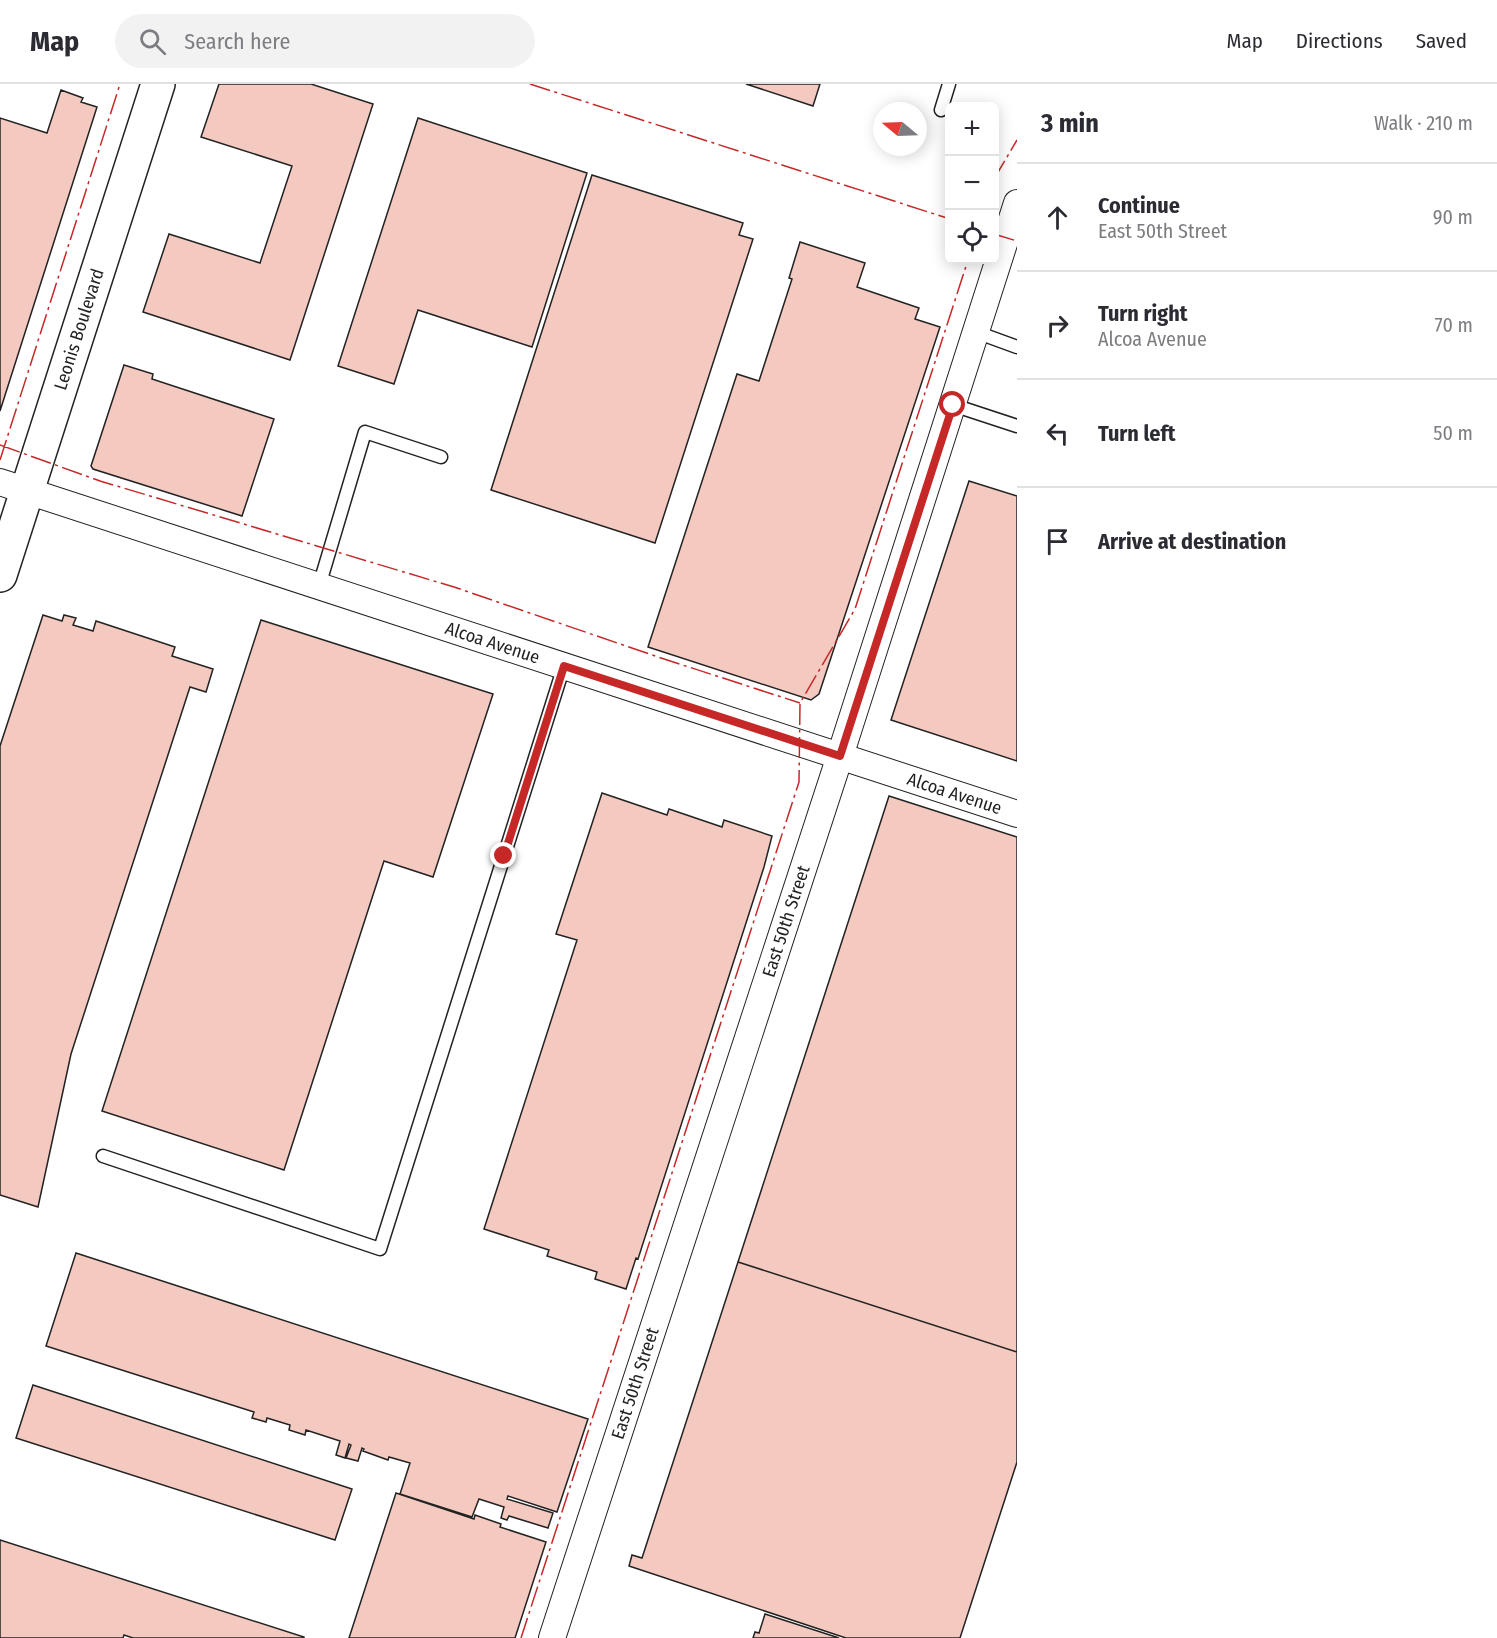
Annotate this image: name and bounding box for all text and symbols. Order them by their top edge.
search box [115,14,535,68]
text: Map [30,25,79,58]
icon: search [136,25,169,58]
text: Search here [184,28,290,55]
text: Map [1226,28,1263,54]
text: Directions [1296,28,1383,54]
text: Saved [1416,28,1467,54]
north arrow [873,102,927,156]
map controls [945,102,999,264]
button: + [945,102,999,156]
text: 3 min [1041,108,1099,139]
text: Walk · 210 m [1374,111,1473,135]
button: − [945,156,999,210]
text: Continue [1098,192,1180,219]
icon: ahead [1041,201,1074,234]
text: 90 m [1433,205,1473,229]
button: locate [945,210,999,264]
text: East 50th Street [1098,219,1227,243]
street label: Leonis Boulevard [49,266,109,393]
text: Turn right [1098,300,1187,327]
icon: right [1041,309,1074,342]
text: 70 m [1435,313,1473,337]
text: Alcoa Avenue [1098,327,1207,351]
route start [939,391,965,417]
icon: left [1041,417,1074,450]
text: Turn left [1098,420,1176,447]
text: 50 m [1433,421,1473,445]
icon: arrive [1041,525,1074,558]
text: Arrive at destination [1098,528,1286,555]
street label: Alcoa Avenue [442,617,543,668]
street label: Alcoa Avenue [904,768,1005,819]
route end [490,842,516,868]
street label: East 50th Street [758,862,815,980]
street label: East 50th Street [607,1324,664,1442]

